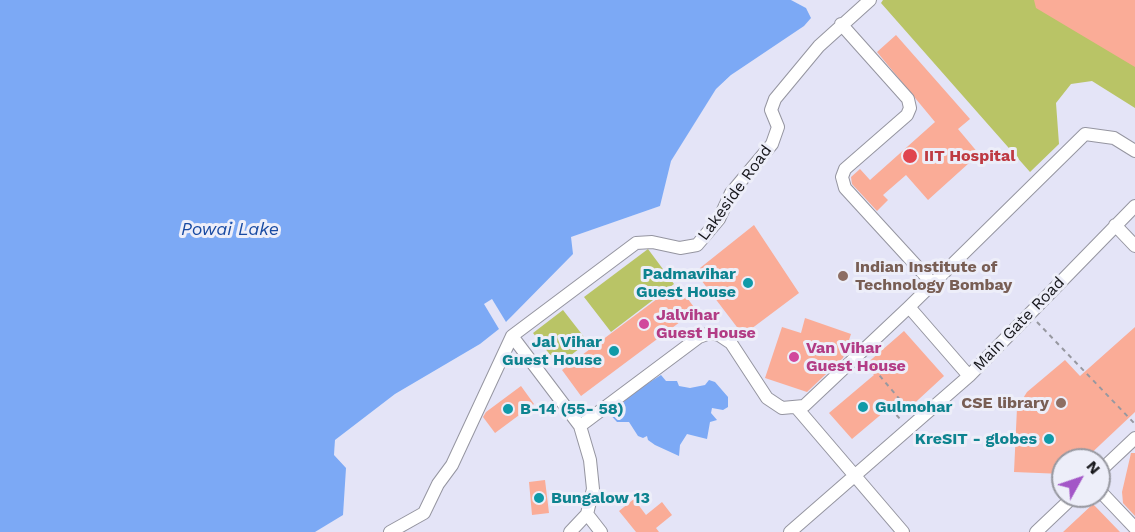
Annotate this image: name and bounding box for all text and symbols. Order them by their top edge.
street label: Lakeside Road [694,142,776,244]
place label: IIT Hospital [924,146,1015,166]
marker: IIT Hospital [901,147,919,165]
water label: Powai Lake [181,219,279,241]
place label: Indian Institute of Technology Bombay [855,257,1012,295]
place label: Padmavihar Guest House [636,264,736,302]
marker: Indian Institute of Technology Bombay [836,269,850,283]
street label: Main Gate Road [969,273,1069,375]
marker: Padmavihar Guest House [741,276,755,290]
place label: Jalvihar Guest House [656,305,756,343]
marker: Jalvihar Guest House [637,317,651,331]
place label: Jal Vihar Guest House [502,332,602,370]
place label: Van Vihar Guest House [806,338,906,376]
marker: Jal Vihar Guest House [607,344,621,358]
marker: Van Vihar Guest House [787,350,801,364]
place label: CSE library [961,393,1049,413]
marker: CSE library [1054,396,1068,410]
place label: Gulmohar [875,397,952,417]
place label: B-14 (55- 58) [520,399,624,419]
marker: Gulmohar [856,400,870,414]
marker: B-14 (55- 58) [501,402,515,416]
place label: KreSIT - globes [915,429,1037,449]
marker: KreSIT - globes [1042,432,1056,446]
north arrow [1051,448,1111,508]
text: N [1083,457,1105,478]
place label: Bungalow 13 [551,488,650,508]
marker: Bungalow 13 [532,491,546,505]

